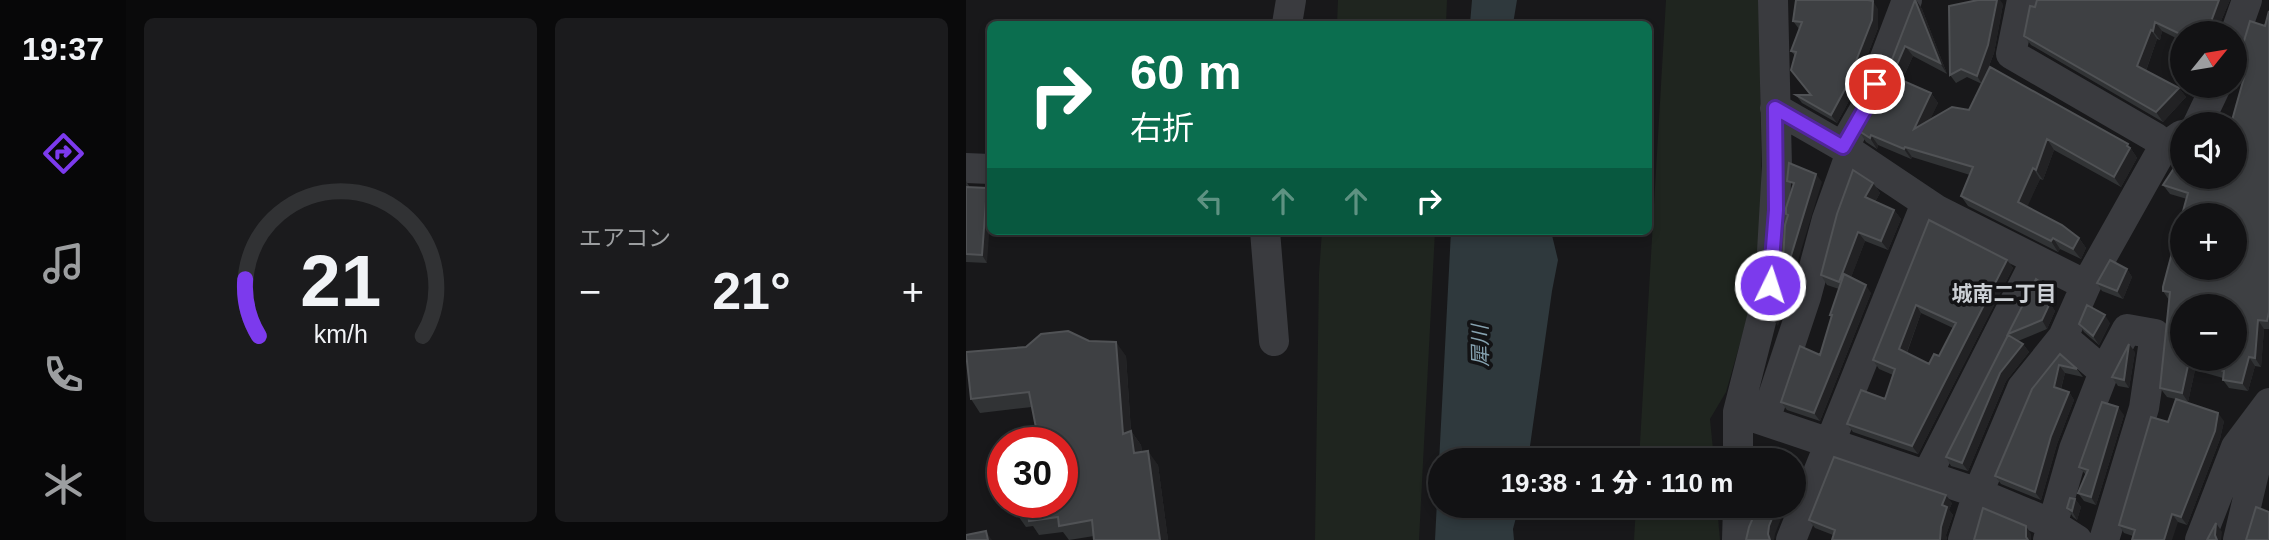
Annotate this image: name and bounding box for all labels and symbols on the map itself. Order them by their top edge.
north arrow [2170,21,2247,98]
pin [1845,54,1905,114]
position arrow [1733,248,1807,322]
district label: 城南二丁目 [1952,282,2057,305]
water label: 犀川 [1468,323,1492,367]
speed limit sign: 30 [987,427,1078,518]

